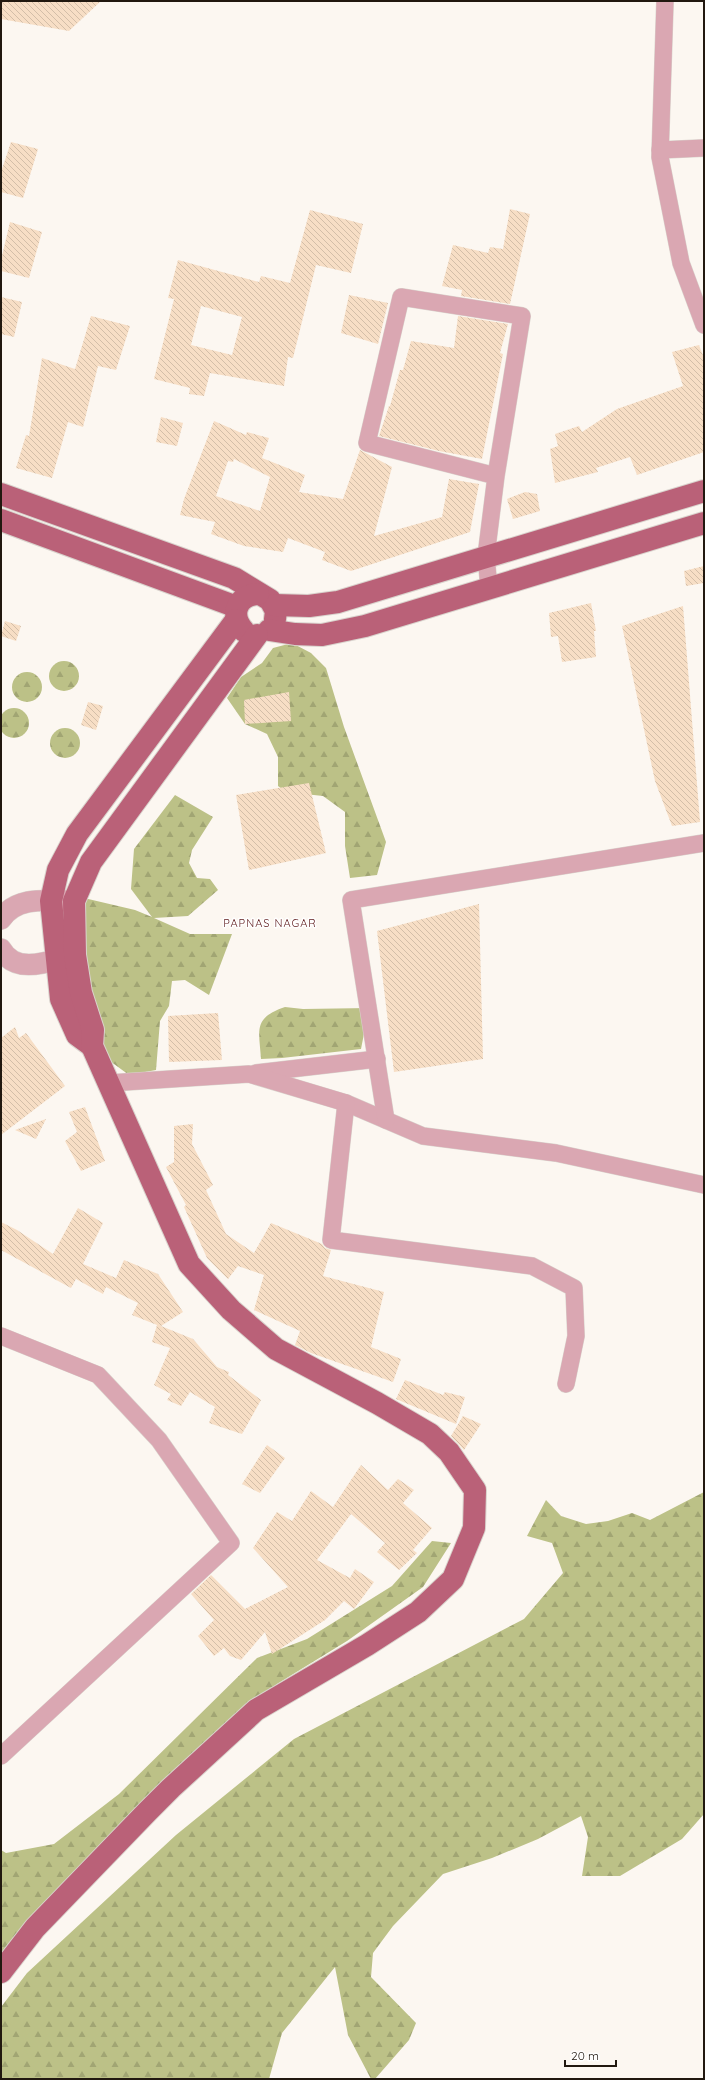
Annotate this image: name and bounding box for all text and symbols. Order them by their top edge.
district label: PAPNAS NAGAR [223,916,317,930]
scale bar [565,2042,616,2068]
text: 20 m [571,2048,599,2063]

